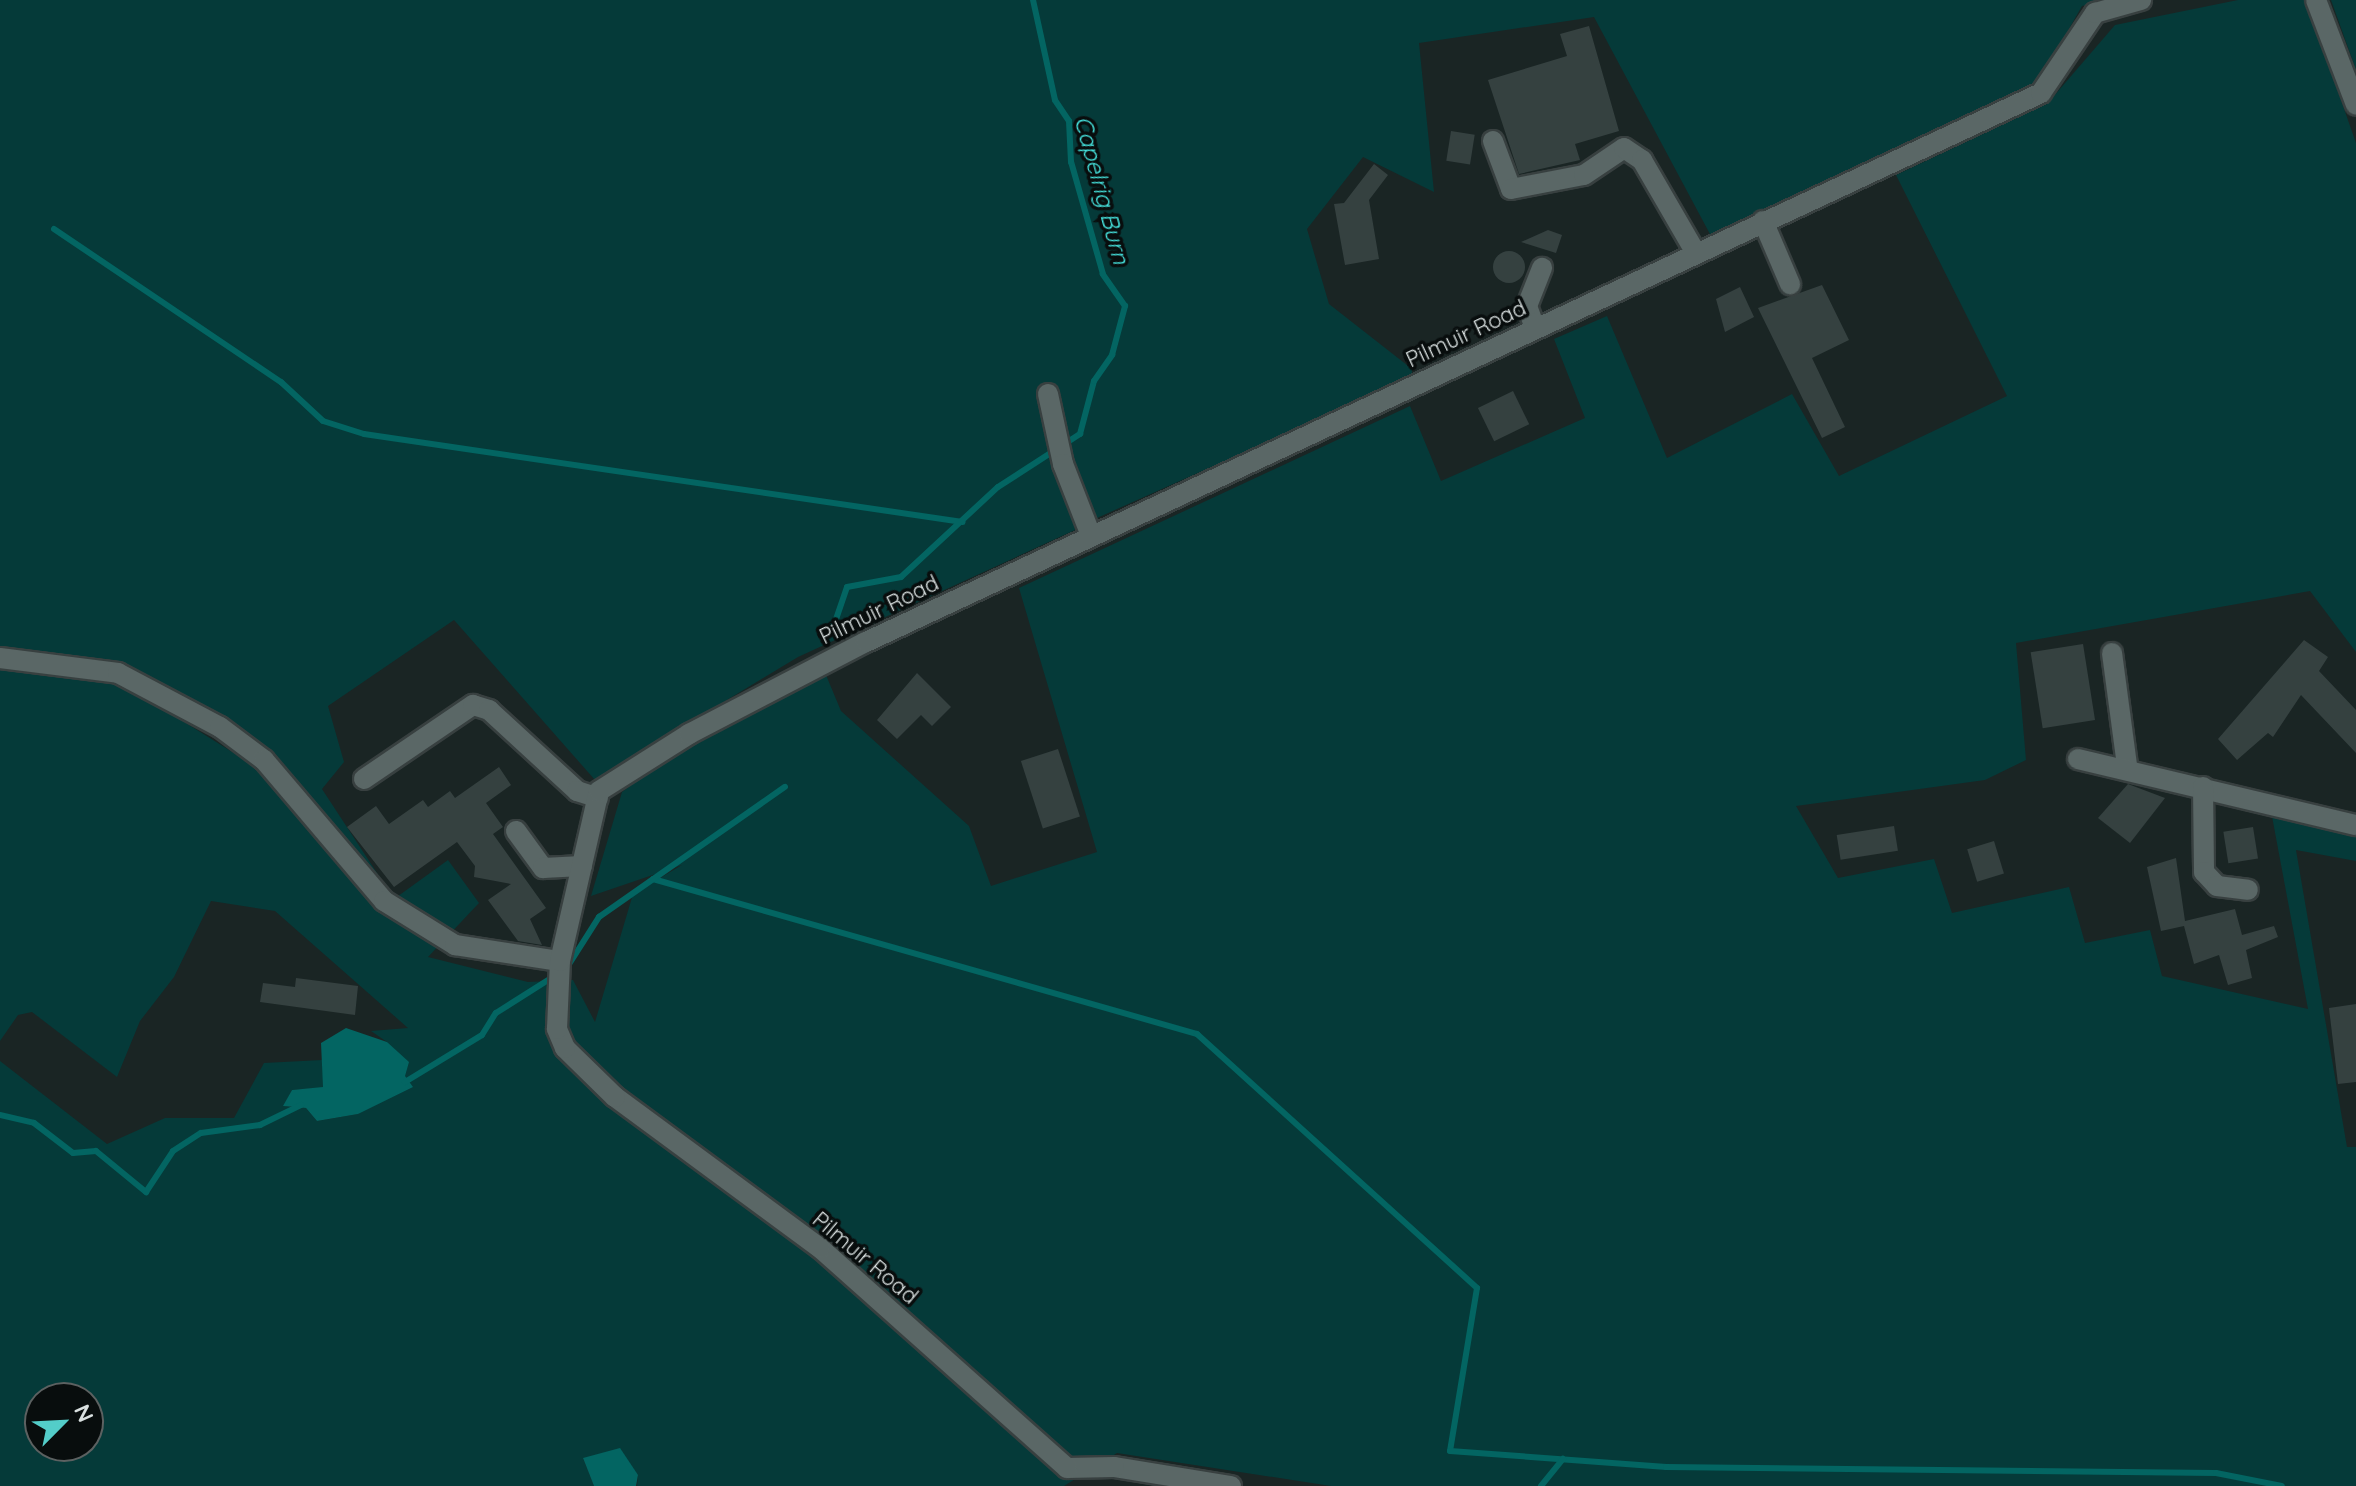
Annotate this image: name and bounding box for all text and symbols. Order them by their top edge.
water label: Capelrig Burn [1068,113,1136,267]
street label: Pilmuir Road [1402,295,1530,373]
street label: Pilmuir Road [815,570,943,650]
street label: Pilmuir Road [807,1206,923,1310]
north arrow [24,1382,104,1462]
text: N [68,1400,100,1426]

